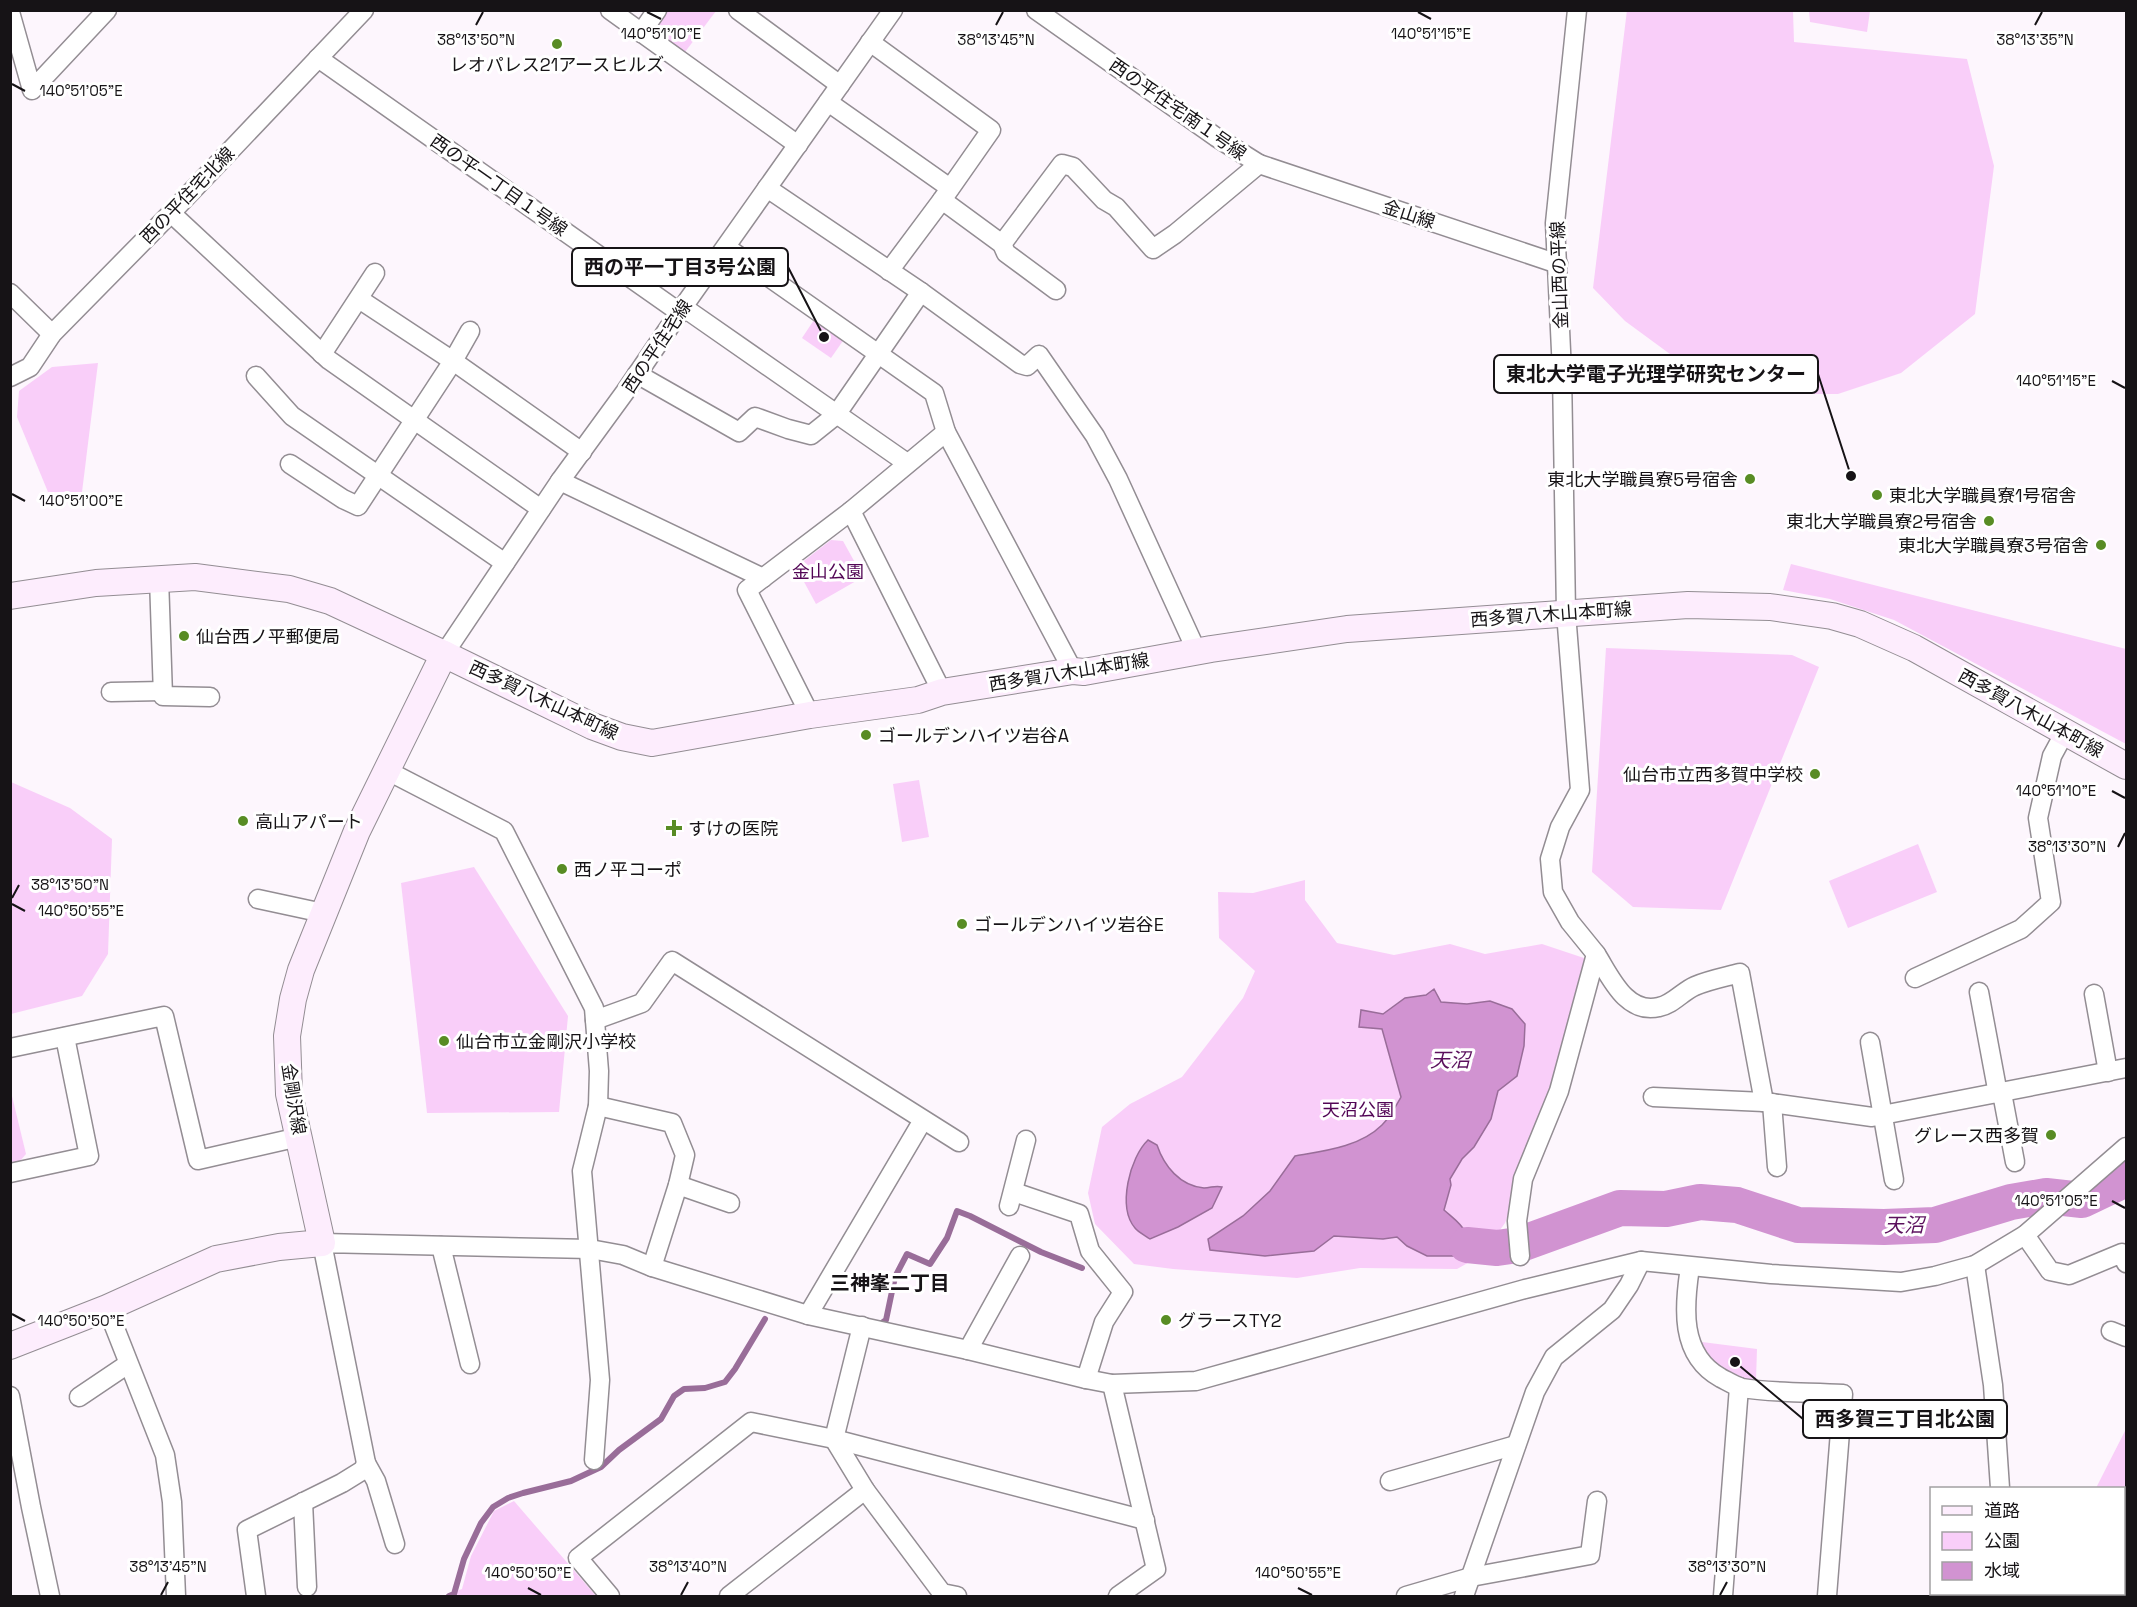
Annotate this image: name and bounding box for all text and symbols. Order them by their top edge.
text: 140°51'10"E [621,24,701,43]
text: 140°51'15"E [1391,24,1471,43]
text: 38°13'50"N [437,30,515,49]
text: 38°13'45"N [957,30,1035,49]
text: 38°13'35"N [1996,30,2074,49]
marker: レオパレス21アースヒルズ [550,37,564,51]
place label: レオパレス21アースヒルズ [450,53,664,76]
street label: 西の平住宅南１号線 [1105,53,1251,165]
text: 140°51'05"E [39,81,123,100]
street label: 西の平一丁目１号線 [426,129,572,241]
street label: 西の平住宅北線 [135,142,239,248]
street label: 金山線 [1380,195,1438,233]
street label: 金山西の平線 [1546,221,1572,329]
callout: 西の平一丁目3号公園 [572,248,788,286]
text: 西の平一丁目3号公園 [584,254,776,280]
street label: 西の平住宅線 [617,295,697,397]
callout: 東北大学電子光理学研究センター [1494,355,1818,393]
text: 東北大学電子光理学研究センター [1506,361,1806,387]
text: 140°51'15"E [2016,371,2096,390]
place label: 東北大学職員寮5号宿舎 [1547,468,1738,491]
marker: 東北大学職員寮5号宿舎 [1743,472,1757,486]
place label: 東北大学職員寮1号宿舎 [1889,484,2077,507]
marker: 東北大学職員寮1号宿舎 [1870,488,1884,502]
text: 140°51'00"E [39,491,123,510]
place label: 東北大学職員寮2号宿舎 [1786,510,1977,533]
marker: 東北大学職員寮2号宿舎 [1982,514,1996,528]
place label: 東北大学職員寮3号宿舎 [1898,534,2089,557]
marker: 東北大学職員寮3号宿舎 [2094,538,2108,552]
park label: 金山公園 [792,560,864,583]
street label: 西多賀八木山本町線 [1469,597,1633,631]
place label: 仙台西ノ平郵便局 [196,625,340,648]
marker: 仙台西ノ平郵便局 [177,629,191,643]
street label: 西多賀八木山本町線 [987,648,1151,696]
street label: 西多賀八木山本町線 [466,655,622,745]
street label: 西多賀八木山本町線 [1955,664,2107,762]
place label: ゴールデンハイツ岩谷A [878,724,1069,747]
marker: ゴールデンハイツ岩谷A [859,728,873,742]
place label: 仙台市立西多賀中学校 [1623,763,1803,786]
marker: 仙台市立西多賀中学校 [1808,767,1822,781]
text: 140°51'10"E [2016,781,2096,800]
place label: 高山アパート [255,810,363,833]
marker: 高山アパート [236,814,250,828]
place label: すけの医院 [688,817,778,840]
marker: すけの医院 [665,819,683,837]
text: 38°13'30"N [2028,837,2106,856]
place label: 西ノ平コーポ [574,858,682,881]
marker: 西ノ平コーポ [555,862,569,876]
text: 38°13'50"N [31,875,109,894]
text: 140°50'55"E [38,901,124,920]
place label: ゴールデンハイツ岩谷E [974,913,1164,936]
marker: ゴールデンハイツ岩谷E [955,917,969,931]
place label: 仙台市立金剛沢小学校 [456,1030,636,1053]
marker: 仙台市立金剛沢小学校 [437,1034,451,1048]
water label: 天沼 [1430,1047,1473,1073]
street label: 金剛沢線 [277,1062,311,1136]
park label: 天沼公園 [1322,1098,1394,1121]
place label: グレース西多賀 [1914,1124,2039,1147]
marker: グレース西多賀 [2044,1128,2058,1142]
text: 140°51'05"E [2014,1191,2098,1210]
water label: 天沼 [1884,1212,1927,1238]
district label: 三神峯二丁目 [830,1270,950,1296]
place label: グラースTY2 [1178,1309,1282,1332]
text: 140°50'50"E [38,1311,124,1330]
marker: グラースTY2 [1159,1313,1173,1327]
callout: 西多賀三丁目北公園 [1803,1400,2007,1438]
text: 西多賀三丁目北公園 [1815,1406,1995,1432]
legend [1930,1487,2125,1595]
text: 道路 [1984,1499,2020,1522]
text: 公園 [1984,1529,2020,1552]
text: 38°13'45"N [129,1557,207,1576]
text: 38°13'40"N [649,1557,727,1576]
text: 38°13'30"N [1688,1557,1766,1576]
text: 水域 [1984,1559,2020,1582]
text: 140°50'50"E [485,1563,571,1582]
text: 140°50'55"E [1255,1563,1341,1582]

